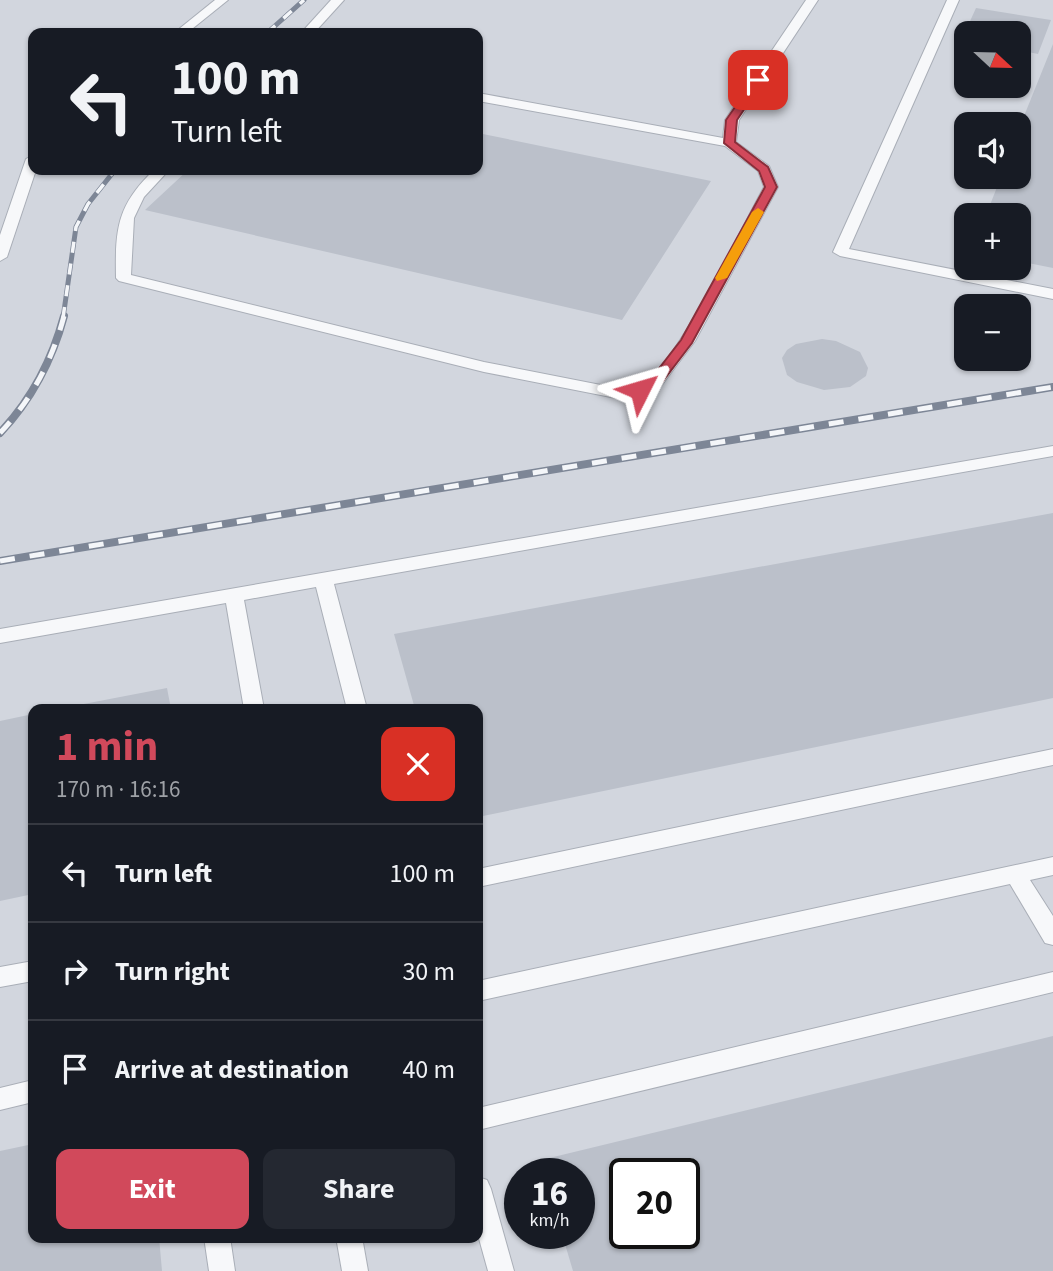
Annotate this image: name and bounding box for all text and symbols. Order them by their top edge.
north arrow [954,21,1031,98]
map controls [954,21,1031,371]
text: 100 m [171,44,300,114]
pin [728,50,788,110]
icon: left [56,56,147,147]
icon: arrive [739,61,777,99]
text: Turn left [171,109,282,155]
button: sound [954,112,1031,189]
button: + [954,203,1031,280]
button: − [954,294,1031,371]
position arrow [603,353,677,427]
text: 1 min [56,717,158,777]
button: close [381,727,455,801]
text: 170 m · 16:16 [56,773,180,806]
icon: left [56,854,94,892]
text: Turn left [115,855,212,892]
text: 100 m [389,855,455,892]
icon: right [56,952,94,990]
text: Turn right [115,953,230,990]
text: 30 m [402,953,455,990]
icon: arrive [56,1050,94,1088]
text: Arrive at destination [115,1051,349,1088]
text: 40 m [402,1051,455,1088]
button: Exit [56,1149,249,1229]
button: Share [263,1149,455,1229]
speed limit sign: 20 [609,1158,700,1249]
text: 16 [531,1169,568,1219]
text: km/h [530,1208,569,1233]

